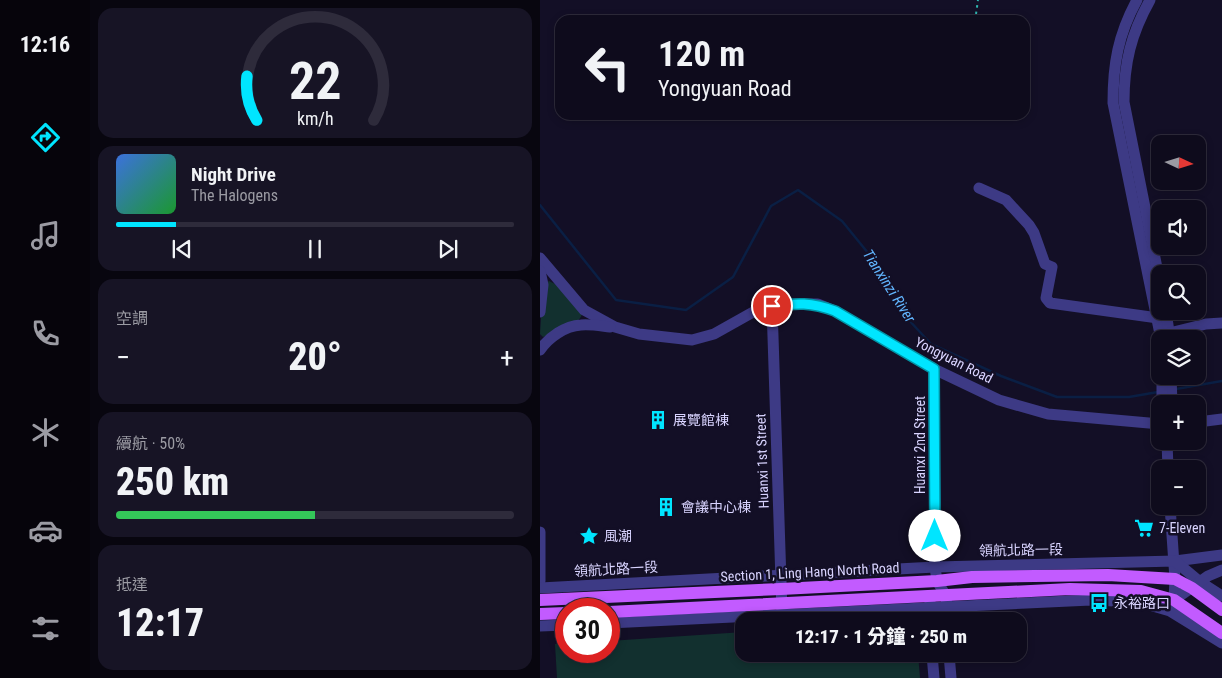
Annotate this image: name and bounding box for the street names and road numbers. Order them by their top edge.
street label: Yongyuan Road [912,334,996,386]
street label: Huanxi 2nd Street [912,396,928,494]
street label: Huanxi 1st Street [752,413,772,509]
street label: 領航北路一段 [979,541,1063,559]
street label: 領航北路一段 [574,559,658,579]
street label: Section 1, Ling Hang North Road [720,559,900,585]

